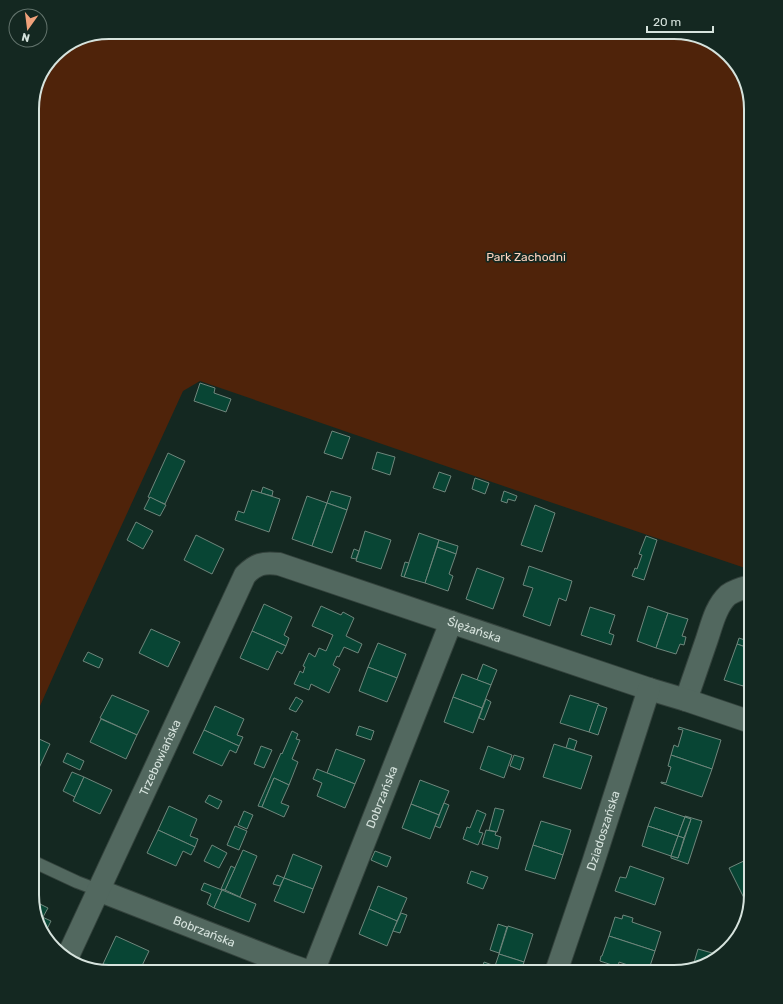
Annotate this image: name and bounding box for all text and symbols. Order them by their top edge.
north arrow [8,8,48,48]
scale bar [647,8,713,34]
text: 20 m [653,15,681,29]
text: N [20,30,31,44]
park label: Park Zachodni [486,250,566,264]
street label: Ślężańska [446,614,503,646]
street label: Trzebowiańska [136,717,184,798]
street label: Dobrzańska [363,764,401,830]
street label: Dziadoszańska [584,789,623,872]
street label: Bobrzańska [171,913,237,950]

